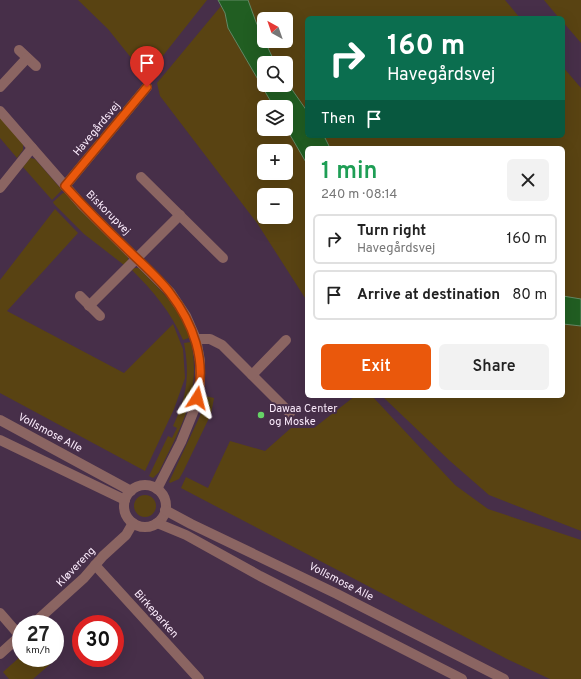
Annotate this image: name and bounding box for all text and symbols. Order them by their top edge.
north arrow [257,12,293,48]
map controls [257,12,293,224]
text: 160 m [387,29,465,65]
icon: right [321,32,373,84]
pin [130,46,164,87]
icon: arrive [136,52,158,74]
button: search [257,56,293,92]
text: Havegårdsvej [387,64,495,87]
street label: Havegårdsvej [70,99,124,159]
button: layers [257,100,293,136]
icon: arrive [363,108,385,130]
text: Then [321,110,355,129]
button: + [257,144,293,180]
text: 1 min [321,157,378,187]
button: close [507,159,549,201]
text: 240 m · 08:14 [321,187,397,203]
street label: Biskorupvej [83,188,133,238]
button: − [257,188,293,224]
text: Turn right [357,222,426,241]
icon: right [323,228,345,250]
text: 160 m [507,230,547,249]
text: Havegårdsvej [357,241,435,257]
icon: arrive [323,284,345,306]
text: Arrive at destination [357,286,500,305]
text: 80 m [512,286,547,305]
button: Exit [321,344,431,390]
button: Share [439,344,549,390]
position arrow [176,377,218,419]
place label: Dawaa Center og Moske [269,402,338,429]
street label: Vollsmose Alle [15,410,85,456]
marker: Dawaa Center og Moske [256,410,266,420]
street label: Kløvereng [53,544,99,590]
street label: Vollsmose Alle [306,560,376,604]
street label: Birkeparken [131,587,181,641]
speed limit sign: 30 [72,615,124,667]
text: 27 [27,623,49,649]
text: km/h [26,644,50,657]

